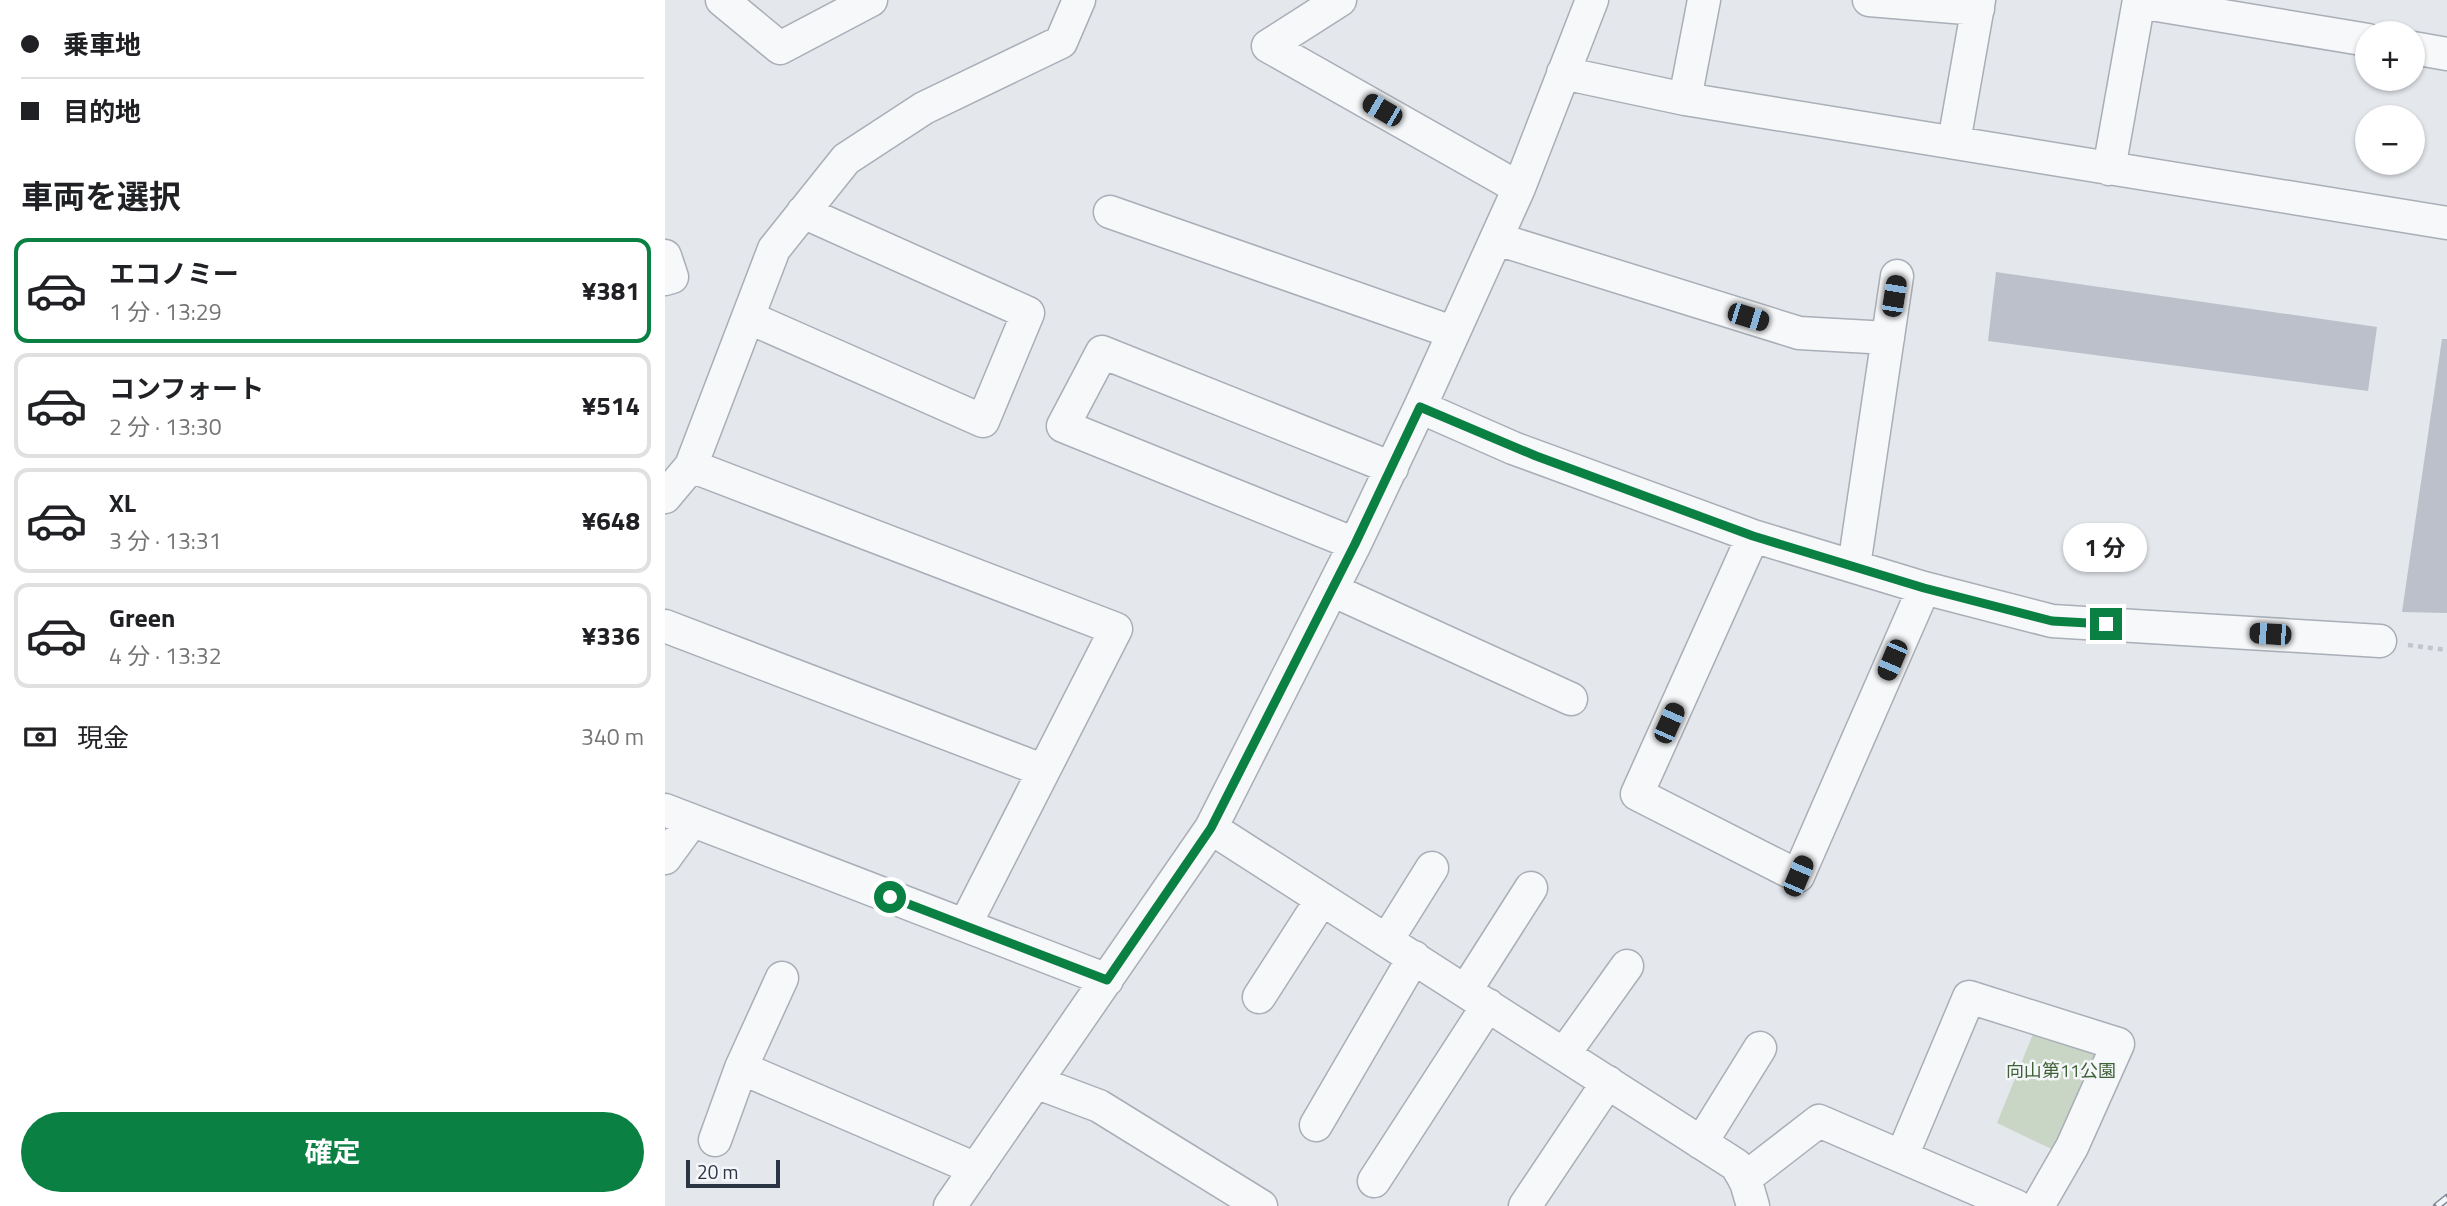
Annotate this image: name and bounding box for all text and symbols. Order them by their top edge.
map controls [2355,21,2425,175]
button: + [2355,21,2425,91]
text: 乗車地 [63,25,141,64]
car [1359,90,1406,130]
text: 目的地 [63,92,141,131]
button: − [2355,105,2425,175]
text: 車両を選択 [21,172,181,220]
text: エコノミー [109,254,239,293]
icon: car [25,259,88,322]
text: ¥381 [582,271,640,310]
car [1881,274,1908,318]
text: 1 分 · 13:29 [109,294,222,329]
car [1725,301,1772,333]
text: コンフォート [109,369,264,408]
icon: car [25,374,88,437]
text: ¥514 [582,386,640,425]
text: 2 分 · 13:30 [109,409,222,444]
text: XL [109,483,136,522]
icon: car [25,489,88,552]
text: ¥648 [582,501,640,540]
callout: 1 分 [2064,522,2148,572]
text: 3 分 · 13:31 [109,523,222,558]
text: 1 分 [2085,530,2125,565]
text: Green [109,598,175,637]
icon: car [25,604,88,667]
route end [2090,608,2122,640]
text: ¥336 [582,616,640,655]
car [2249,622,2292,646]
car [1875,637,1910,683]
text: 4 分 · 13:32 [109,638,222,673]
car [1651,700,1688,746]
icon: cash [21,718,59,756]
text: 現金 [77,718,129,757]
text: 340 m [581,719,644,754]
car [1781,853,1816,899]
route start [874,881,906,913]
park label: 向山第11公園 [2006,1057,2116,1084]
button: 確定 [21,1112,644,1192]
scale bar [686,1157,781,1189]
text: 20 m [697,1157,738,1186]

